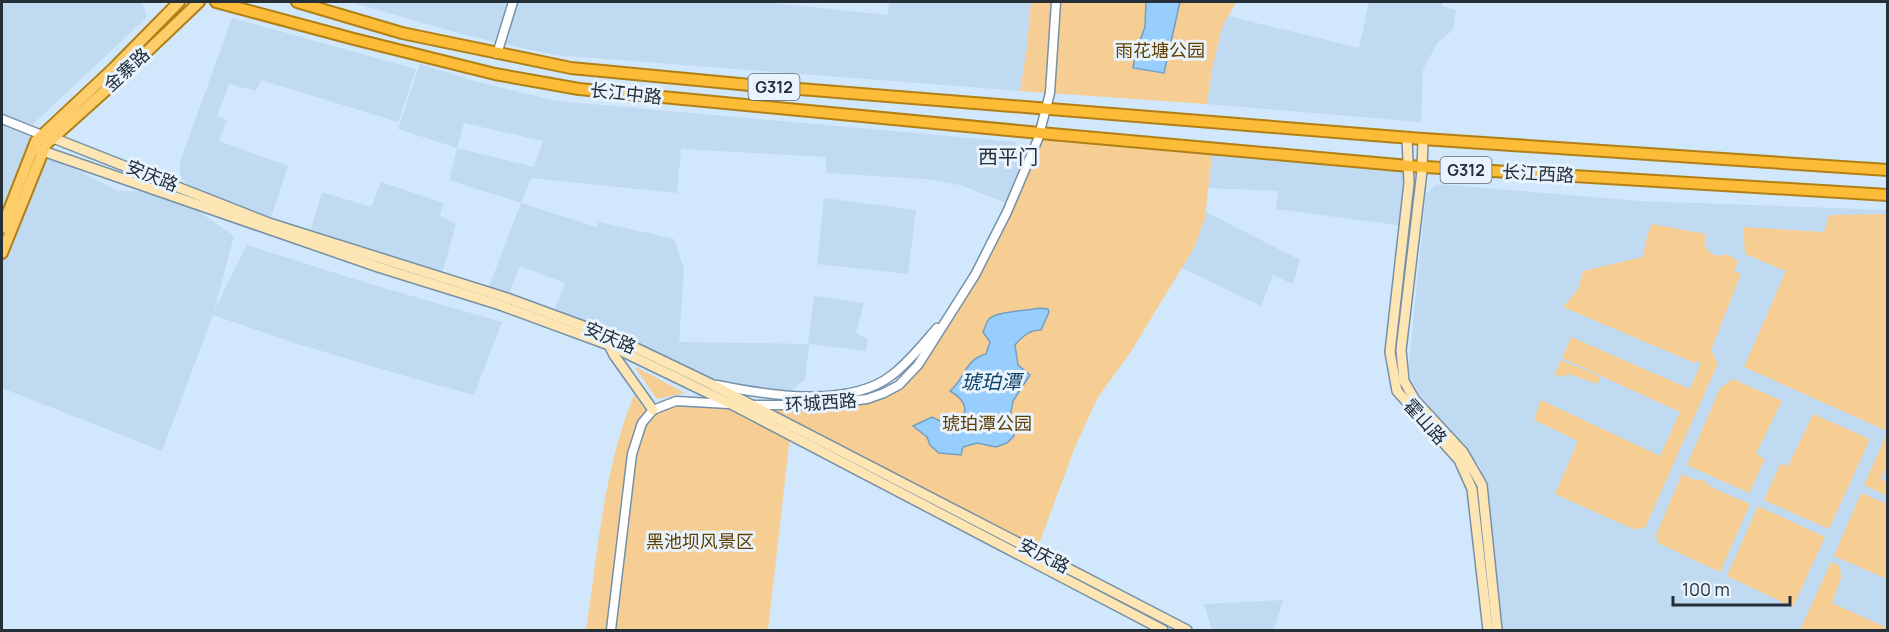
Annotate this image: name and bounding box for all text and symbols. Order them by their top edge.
park label: 雨花塘公园 [1115,38,1205,62]
street label: 金寨路 [98,42,154,96]
road number: G312 [748,74,800,100]
street label: 长江中路 [589,77,663,109]
district label: 西平门 [978,143,1038,170]
street label: 安庆路 [123,154,182,196]
road number: G312 [1440,157,1492,183]
street label: 长江西路 [1501,159,1575,187]
street label: 安庆路 [581,315,640,359]
water label: 琥珀潭 [961,368,1025,395]
street label: 环城西路 [784,388,858,416]
street label: 霍山路 [1399,393,1453,449]
park label: 琥珀潭公园 [942,411,1032,435]
park label: 黑池坝风景区 [646,529,754,553]
street label: 安庆路 [1015,532,1074,578]
scale bar [1673,569,1790,607]
text: 100 m [1682,577,1730,601]

